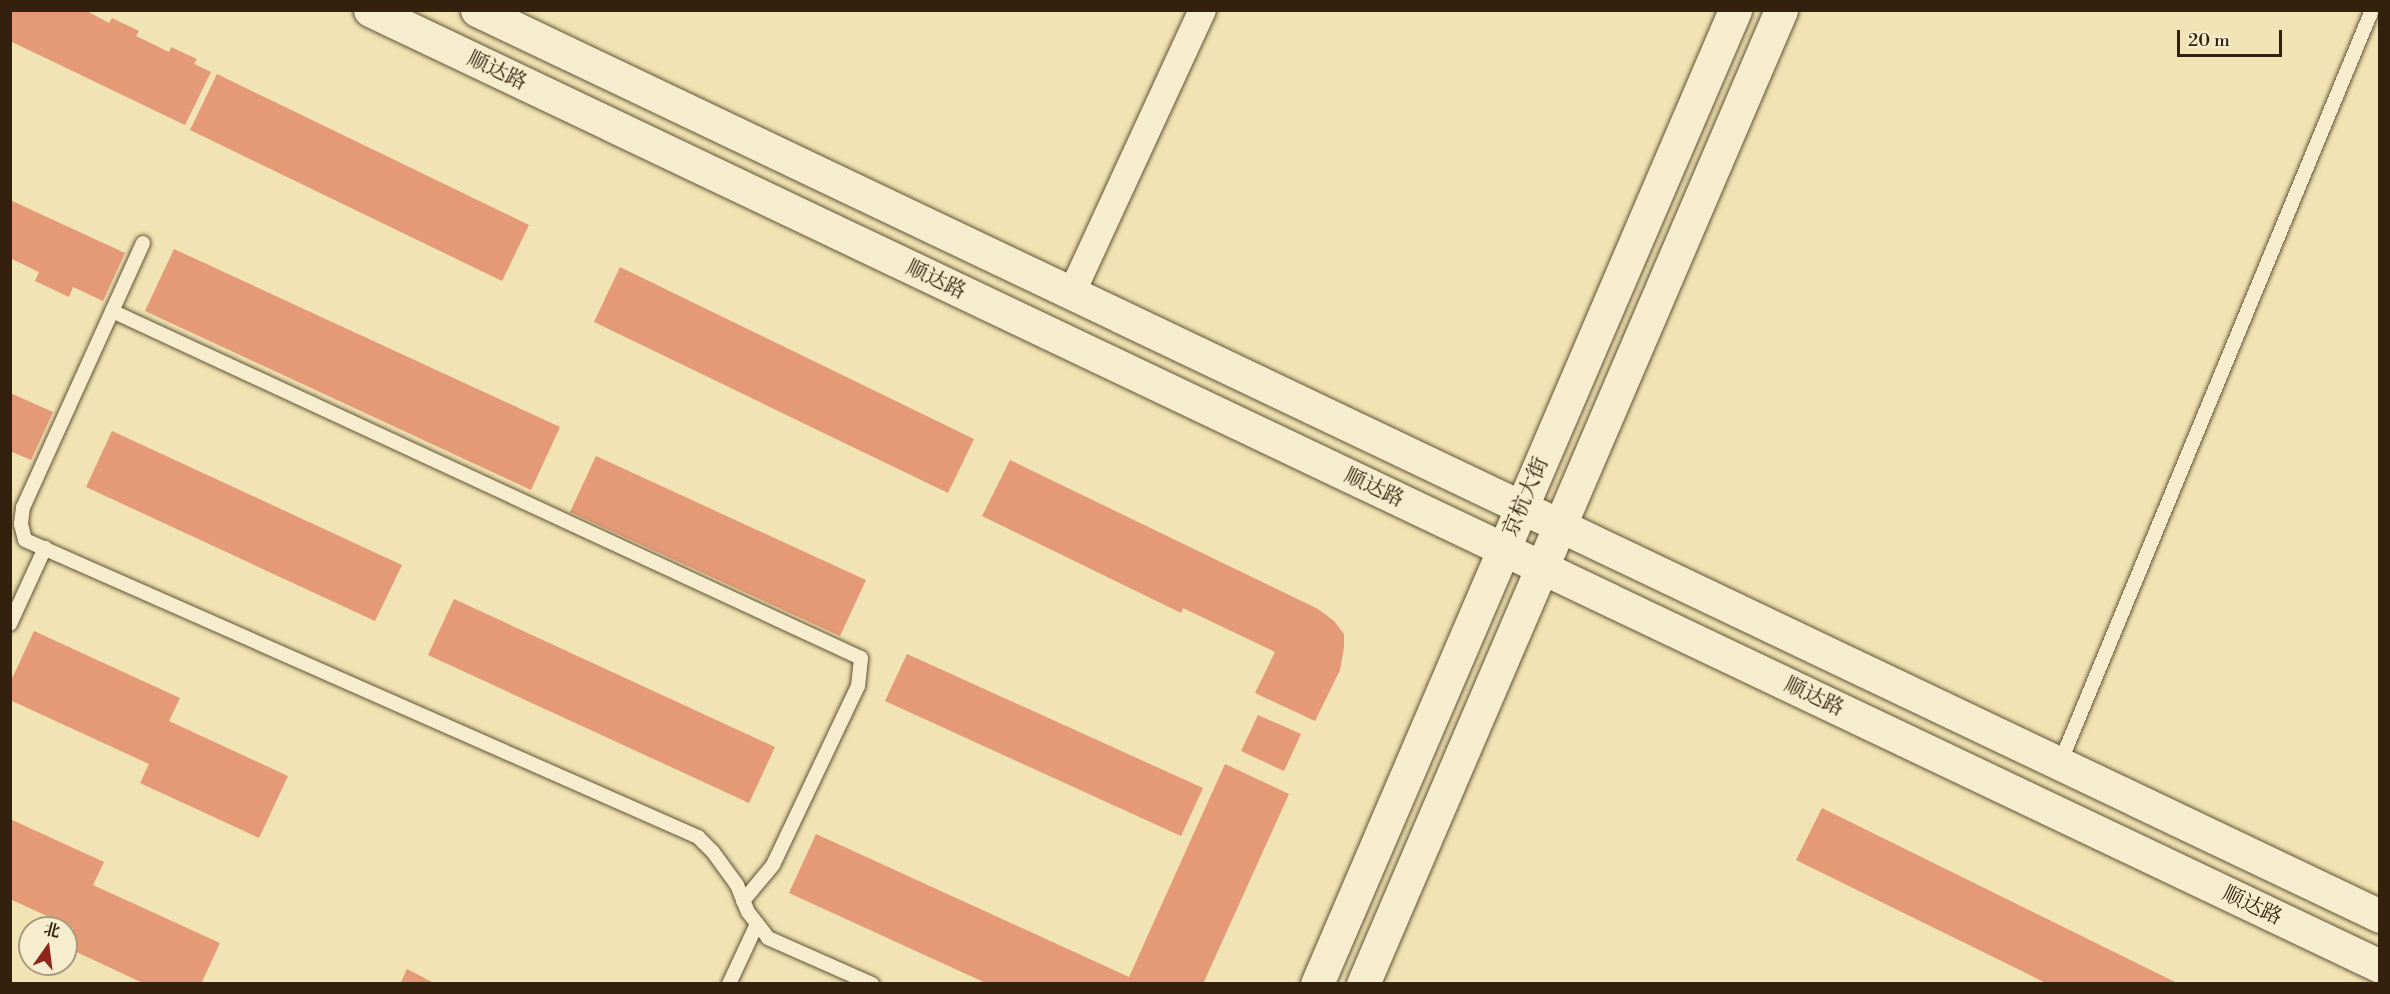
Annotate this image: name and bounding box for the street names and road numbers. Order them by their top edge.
street label: 顺达路 [463,46,531,96]
street label: 顺达路 [902,255,970,305]
street label: 京杭大街 [1498,453,1554,541]
street label: 顺达路 [1340,463,1408,513]
street label: 顺达路 [1780,672,1848,722]
street label: 顺达路 [2218,881,2286,931]

